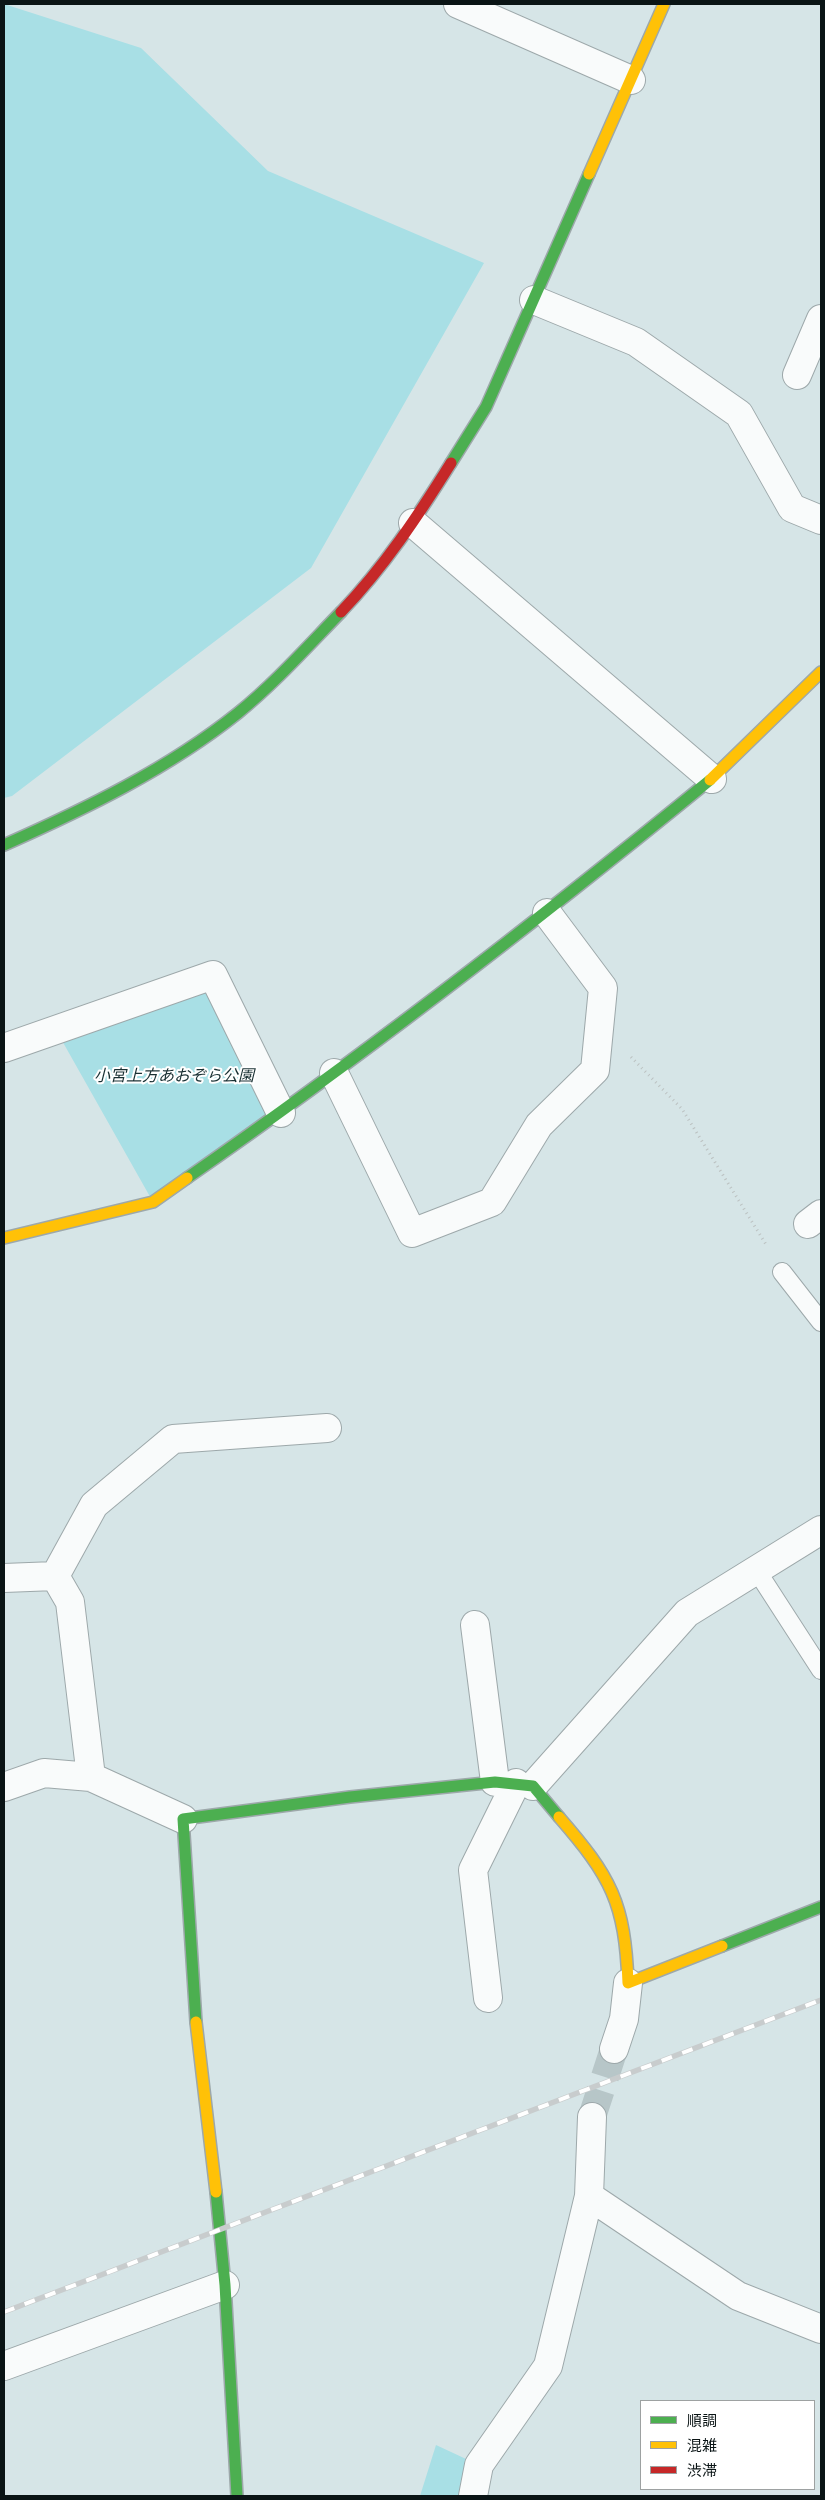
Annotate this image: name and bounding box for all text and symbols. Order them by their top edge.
park label: 小宮上方あおぞら公園 [94,1066,254,1086]
legend [640,2400,815,2490]
text: 順調 [687,2411,717,2430]
text: 混雑 [687,2436,717,2455]
text: 渋滞 [687,2461,717,2480]

